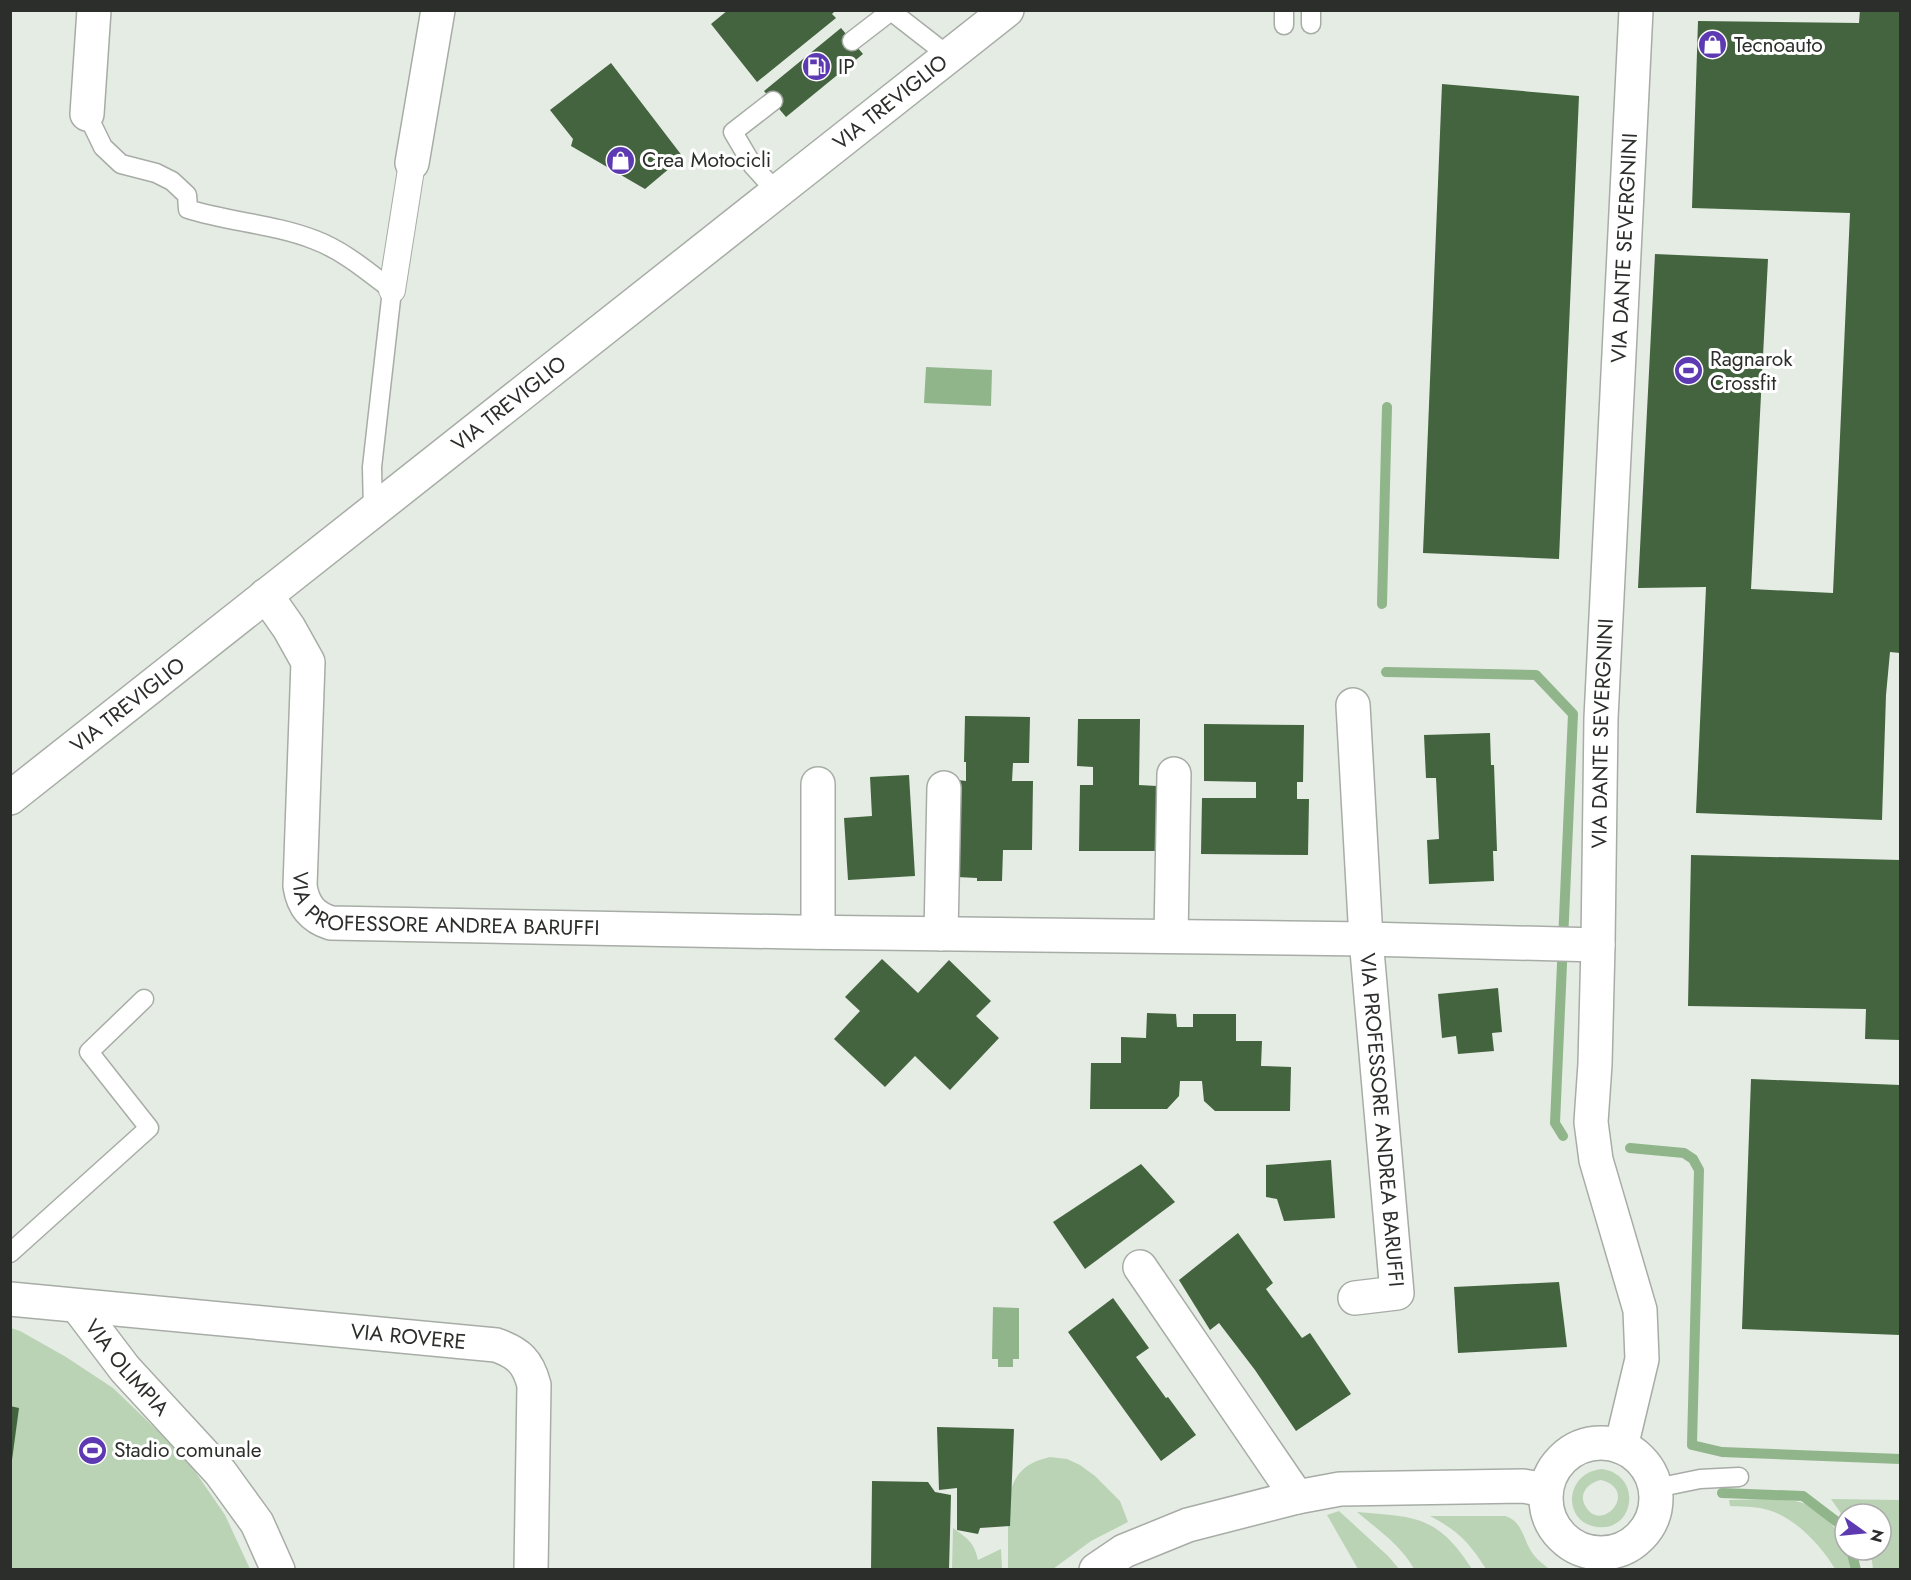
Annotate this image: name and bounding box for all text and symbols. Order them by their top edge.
shop icon: Tecnoauto [1697,29,1729,61]
place label: Tecnoauto [1734,30,1823,60]
street label: VIA TREVIGLIO [826,47,954,157]
fuel station icon: IP [801,51,833,83]
place label: IP [838,52,855,82]
street label: VIA DANTE SEVERGNINI [1604,132,1645,364]
shop icon: Crea Motocicli [605,144,637,176]
place label: Crea Motocicli [642,145,771,175]
place label: Ragnarok Crossfit [1710,344,1793,398]
street label: VIA TREVIGLIO [445,349,573,458]
sports icon: Ragnarok Crossfit [1673,355,1705,387]
street label: VIA DANTE SEVERGNINI [1584,618,1621,849]
street label: VIA TREVIGLIO [64,650,191,760]
street label: VIA PROFESSORE ANDREA BARUFFI [285,871,600,943]
street label: VIA PROFESSORE ANDREA BARUFFI [1352,952,1411,1288]
street label: VIA OLIMPIA [78,1313,176,1423]
street label: VIA ROVERE [349,1316,467,1357]
sports icon: Stadio comunale [77,1434,109,1466]
place label: Stadio comunale [114,1435,262,1465]
north arrow [1833,1502,1893,1562]
text: N [1864,1527,1890,1545]

